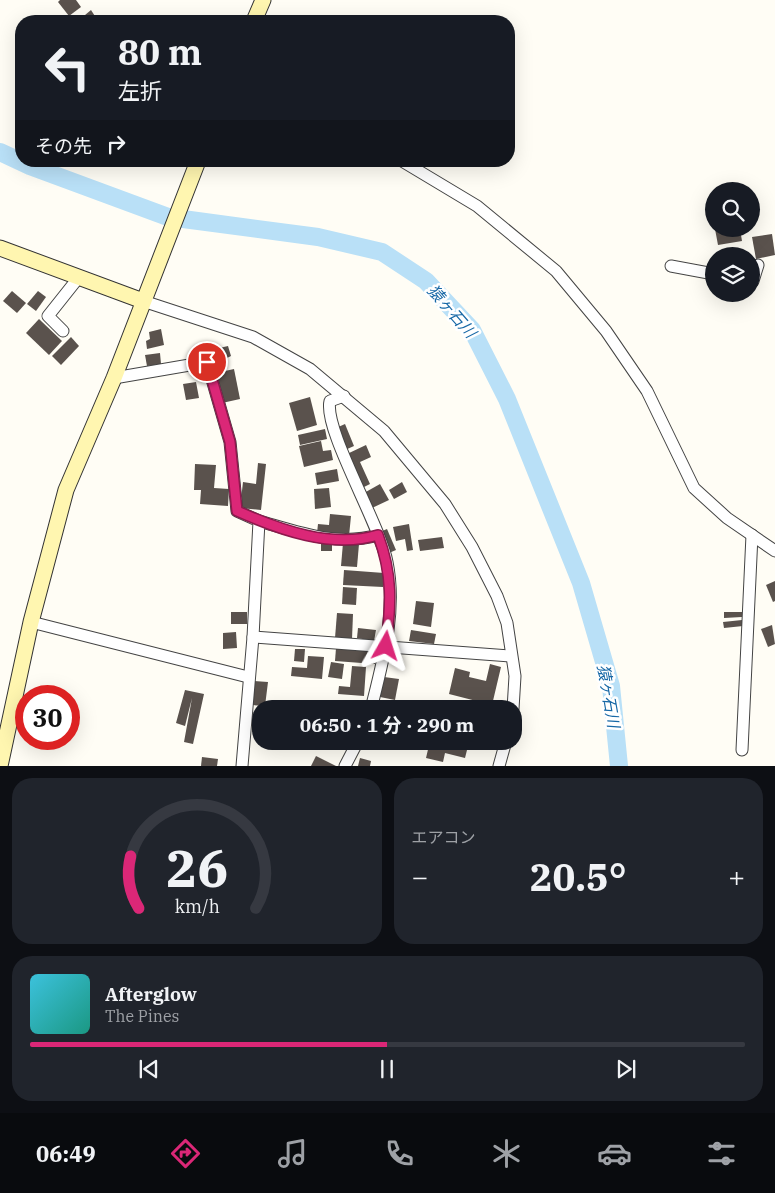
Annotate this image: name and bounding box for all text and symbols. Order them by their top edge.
text: 80 m [118,29,202,75]
icon: left [35,35,100,100]
text: 左折 [118,76,162,105]
icon: right [102,130,130,158]
text: その先 [35,134,92,158]
map controls [705,182,760,302]
button: search [705,182,760,237]
button: layers [705,247,760,302]
water label: 猿ヶ石川 [423,280,482,343]
pin [186,341,228,383]
icon: arrive [193,348,221,376]
position arrow [359,619,411,671]
water label: 猿ヶ石川 [594,663,625,731]
speed limit sign: 30 [15,685,80,750]
text: 06:50 · 1 分 · 290 m [300,713,474,737]
text: エアコン [412,827,476,847]
text: 26 [166,834,228,901]
text: 20.5° [530,852,627,901]
text: − [412,858,428,895]
text: + [728,858,745,895]
text: km/h [174,895,219,918]
text: Afterglow [105,982,197,1006]
text: The Pines [105,1006,179,1026]
icon: previous [135,1055,163,1083]
icon: pause [373,1055,401,1083]
icon: next [612,1055,640,1083]
icon: directions [168,1136,203,1171]
icon: music [275,1136,310,1171]
icon: phone [382,1136,417,1171]
icon: climate [489,1136,524,1171]
icon: car [597,1136,632,1171]
icon: filters [704,1136,739,1171]
text: 06:49 [36,1139,96,1168]

